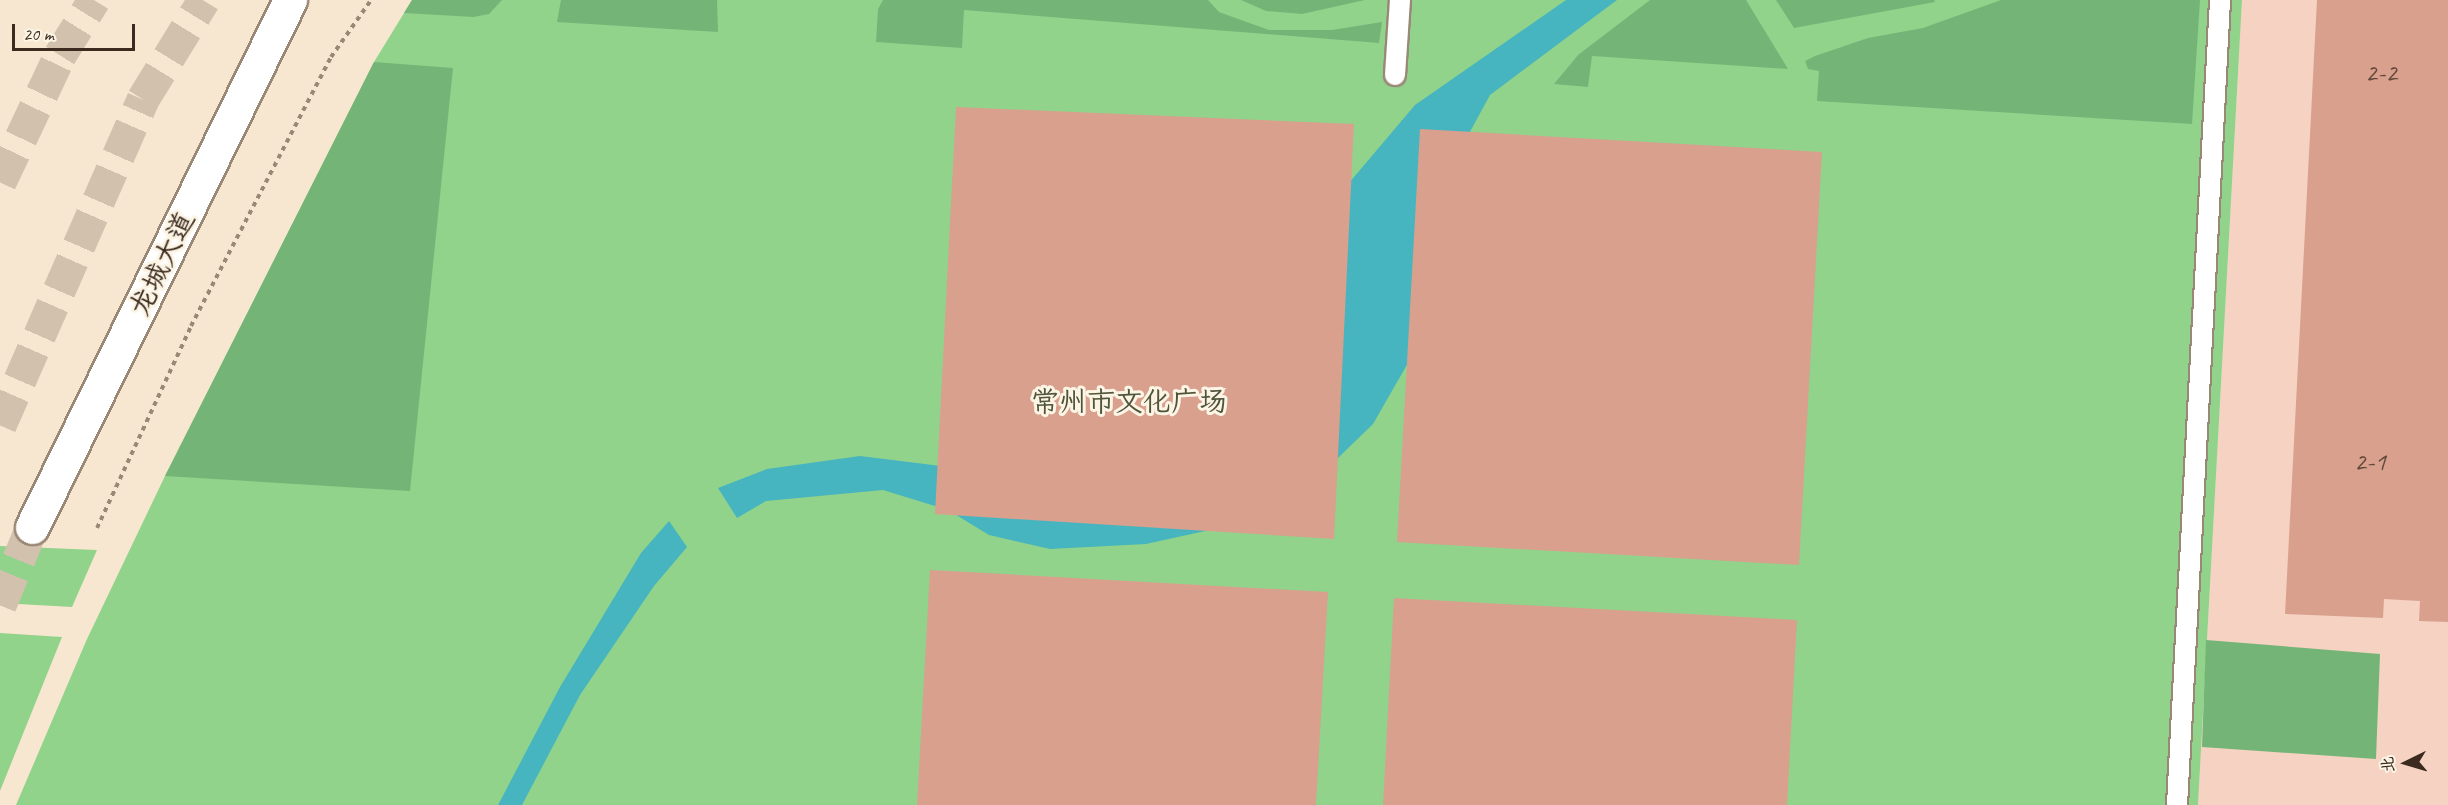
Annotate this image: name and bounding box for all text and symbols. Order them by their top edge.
scale bar [15,12,138,50]
text: 20 m [23,23,54,45]
house number: 2-2 [2365,57,2397,89]
street label: 龙城大道 [122,206,202,322]
park label: 常州市文化广场 [1031,385,1227,419]
house number: 2-1 [2354,446,2386,478]
north arrow [2376,733,2436,793]
text: 北 [2377,756,2399,773]

